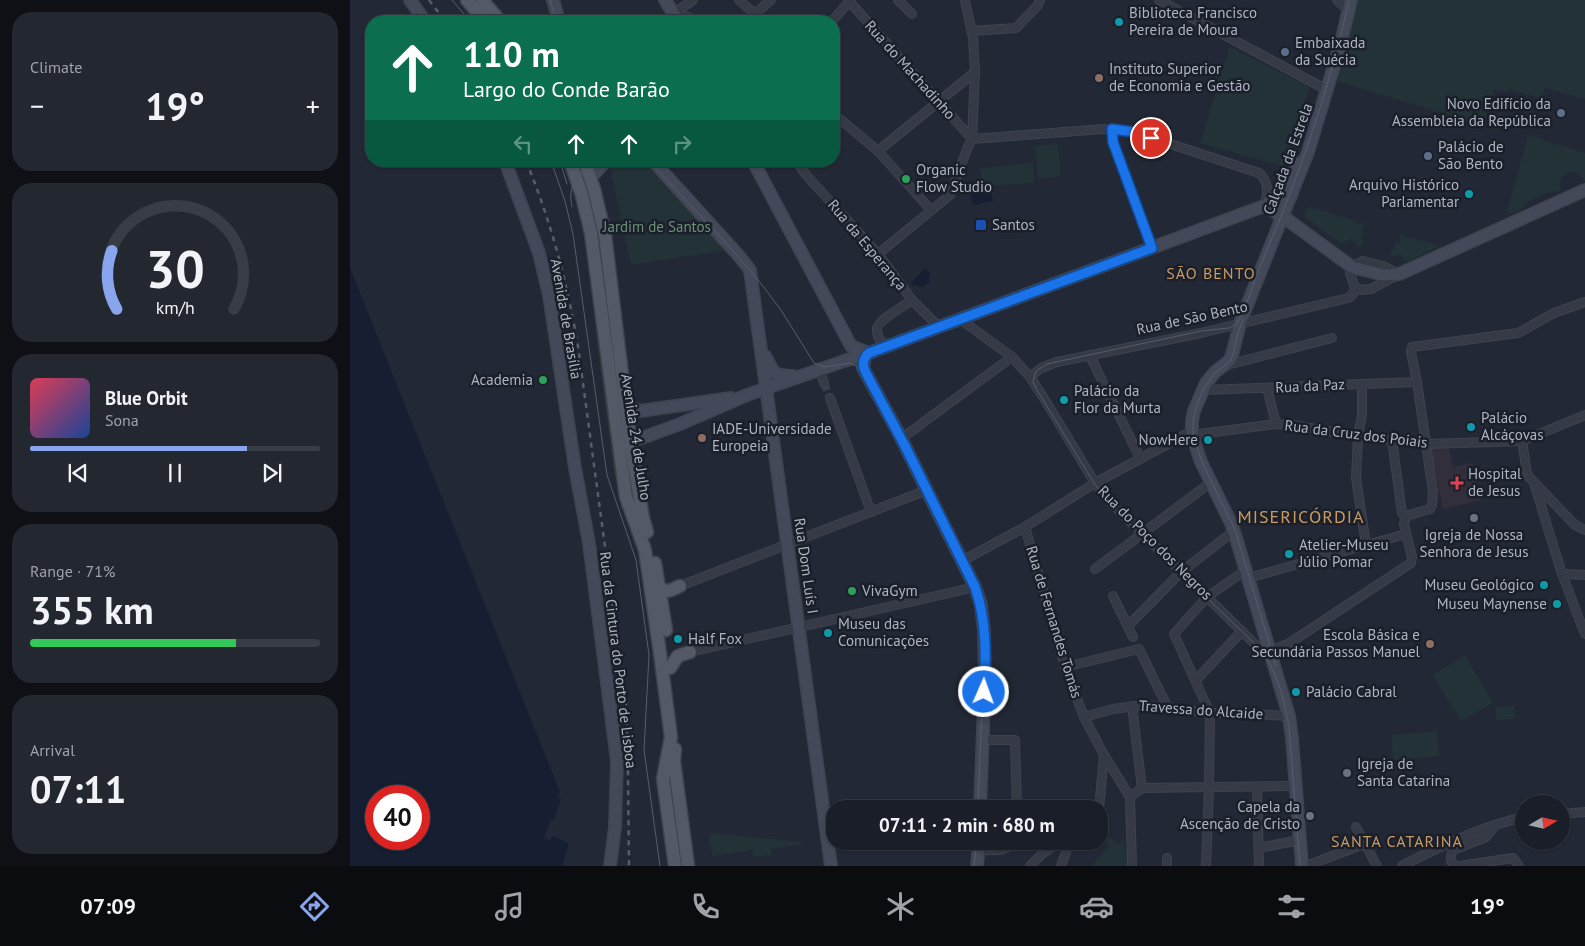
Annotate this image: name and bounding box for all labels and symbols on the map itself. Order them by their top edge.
place label: Biblioteca Francisco Pereira de Moura [1129,3,1257,39]
street label: Rua do Machadinho [861,16,960,123]
marker: Biblioteca Francisco Pereira de Moura [1113,16,1125,28]
place label: Embaixada da Suécia [1295,33,1365,69]
marker: Embaixada da Suécia [1279,46,1291,58]
place label: Instituto Superior de Economia e Gestão [1109,59,1250,95]
marker: Instituto Superior de Economia e Gestão [1093,72,1105,84]
place label: Novo Edifício da Assembleia da República [1392,94,1551,130]
street label: Calçada da Estrela [1259,100,1317,217]
marker: Novo Edifício da Assembleia da República [1555,107,1567,119]
pin [1130,117,1172,159]
place label: Palácio de São Bento [1438,137,1504,173]
marker: Palácio de São Bento [1422,150,1434,162]
place label: Organic Flow Studio [916,160,992,196]
marker: Organic Flow Studio [900,173,912,185]
place label: Arquivo Histórico Parlamentar [1349,175,1459,211]
marker: Arquivo Histórico Parlamentar [1463,188,1475,200]
street label: Rua da Esperança [824,195,911,294]
place label: Santos [992,215,1035,234]
park label: Jardim de Santos [602,217,711,236]
marker: Santos [974,218,988,232]
street label: Avenida de Brasília [547,257,586,381]
district label: SÃO BENTO [1166,263,1256,283]
street label: Rua de São Bento [1135,296,1249,339]
place label: Academia [471,370,533,389]
street label: Avenida 24 de Julho [617,372,656,502]
marker: Academia [537,374,549,386]
street label: Rua da Paz [1275,374,1345,397]
place label: Palácio da Flor da Murta [1074,381,1161,417]
marker: Palácio da Flor da Murta [1058,394,1070,406]
place label: Palácio Alcáçovas [1481,408,1544,444]
street label: Rua da Cruz dos Poiais [1284,415,1429,452]
place label: IADE-Universidade Europeia [712,419,832,455]
marker: Palácio Alcáçovas [1465,421,1477,433]
place label: NowHere [1139,430,1198,449]
marker: IADE-Universidade Europeia [696,432,708,444]
marker: NowHere [1202,434,1214,446]
place label: Hospital de Jesus [1468,464,1522,500]
marker: Hospital de Jesus [1450,476,1464,490]
street label: Rua do Poço dos Negros [1094,481,1217,604]
district label: MISERICÓRDIA [1237,505,1365,528]
marker: Igreja de Nossa Senhora de Jesus [1468,512,1480,524]
street label: Rua Dom Luís I [790,517,823,615]
place label: Igreja de Nossa Senhora de Jesus [1420,525,1528,561]
place label: Atelier-Museu Júlio Pomar [1298,535,1389,571]
street label: Rua de Fernandes Tomás [1022,543,1087,700]
marker: Atelier-Museu Júlio Pomar [1283,548,1295,560]
street label: Rua da Cintura do Porto de Lisboa [596,550,641,769]
place label: Museu Geológico [1424,575,1534,594]
marker: Museu Geológico [1538,579,1550,591]
place label: VivaGym [861,581,918,600]
marker: VivaGym [846,585,858,597]
place label: Museu Maynense [1437,594,1547,613]
marker: Museu Maynense [1551,598,1563,610]
place label: Museu das Comunicações [838,614,929,650]
place label: Escola Básica e Secundária Passos Manuel [1252,625,1421,661]
marker: Museu das Comunicações [822,627,834,639]
place label: Half Fox [688,629,742,648]
marker: Half Fox [672,633,684,645]
marker: Escola Básica e Secundária Passos Manuel [1424,638,1436,650]
position arrow [957,665,1009,717]
place label: Palácio Cabral [1306,682,1397,701]
marker: Palácio Cabral [1290,686,1302,698]
street label: Travessa do Alcaide [1138,696,1264,723]
place label: Igreja de Santa Catarina [1357,754,1450,790]
marker: Igreja de Santa Catarina [1341,767,1353,779]
speed limit sign: 40 [365,785,430,850]
north arrow [1515,795,1570,850]
place label: Capela da Ascenção de Cristo [1180,797,1300,833]
marker: Capela da Ascenção de Cristo [1304,810,1316,822]
district label: SANTA CATARINA [1331,831,1463,851]

